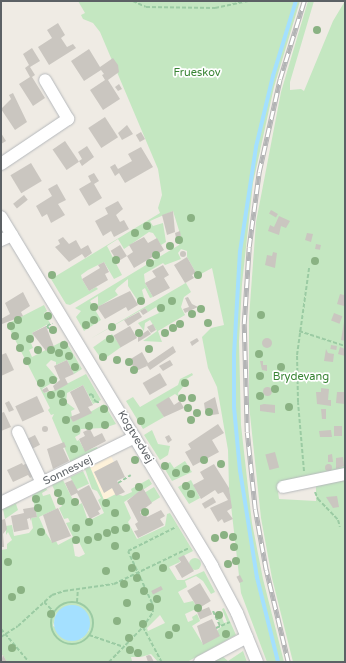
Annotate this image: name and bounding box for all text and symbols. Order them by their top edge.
park label: Frueskov [173,66,221,80]
park label: Brydevang [273,370,329,384]
street label: Kogtvedvej [114,408,156,466]
street label: Sonnesvej [41,453,95,489]

